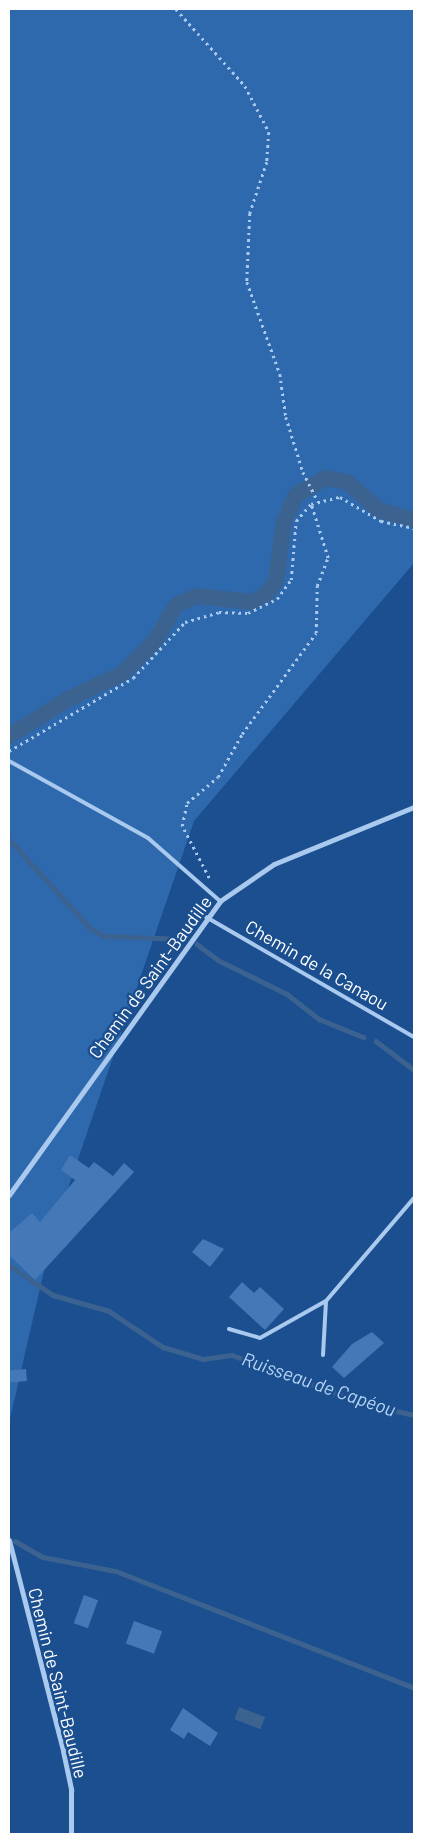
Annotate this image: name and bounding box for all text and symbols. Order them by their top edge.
street label: Chemin de Saint-Baudille [84,892,216,1062]
street label: Chemin de la Canaou [242,915,392,1015]
water label: Ruisseau de Capéou [239,1347,399,1421]
street label: Chemin de Saint-Baudille [24,1586,92,1780]

